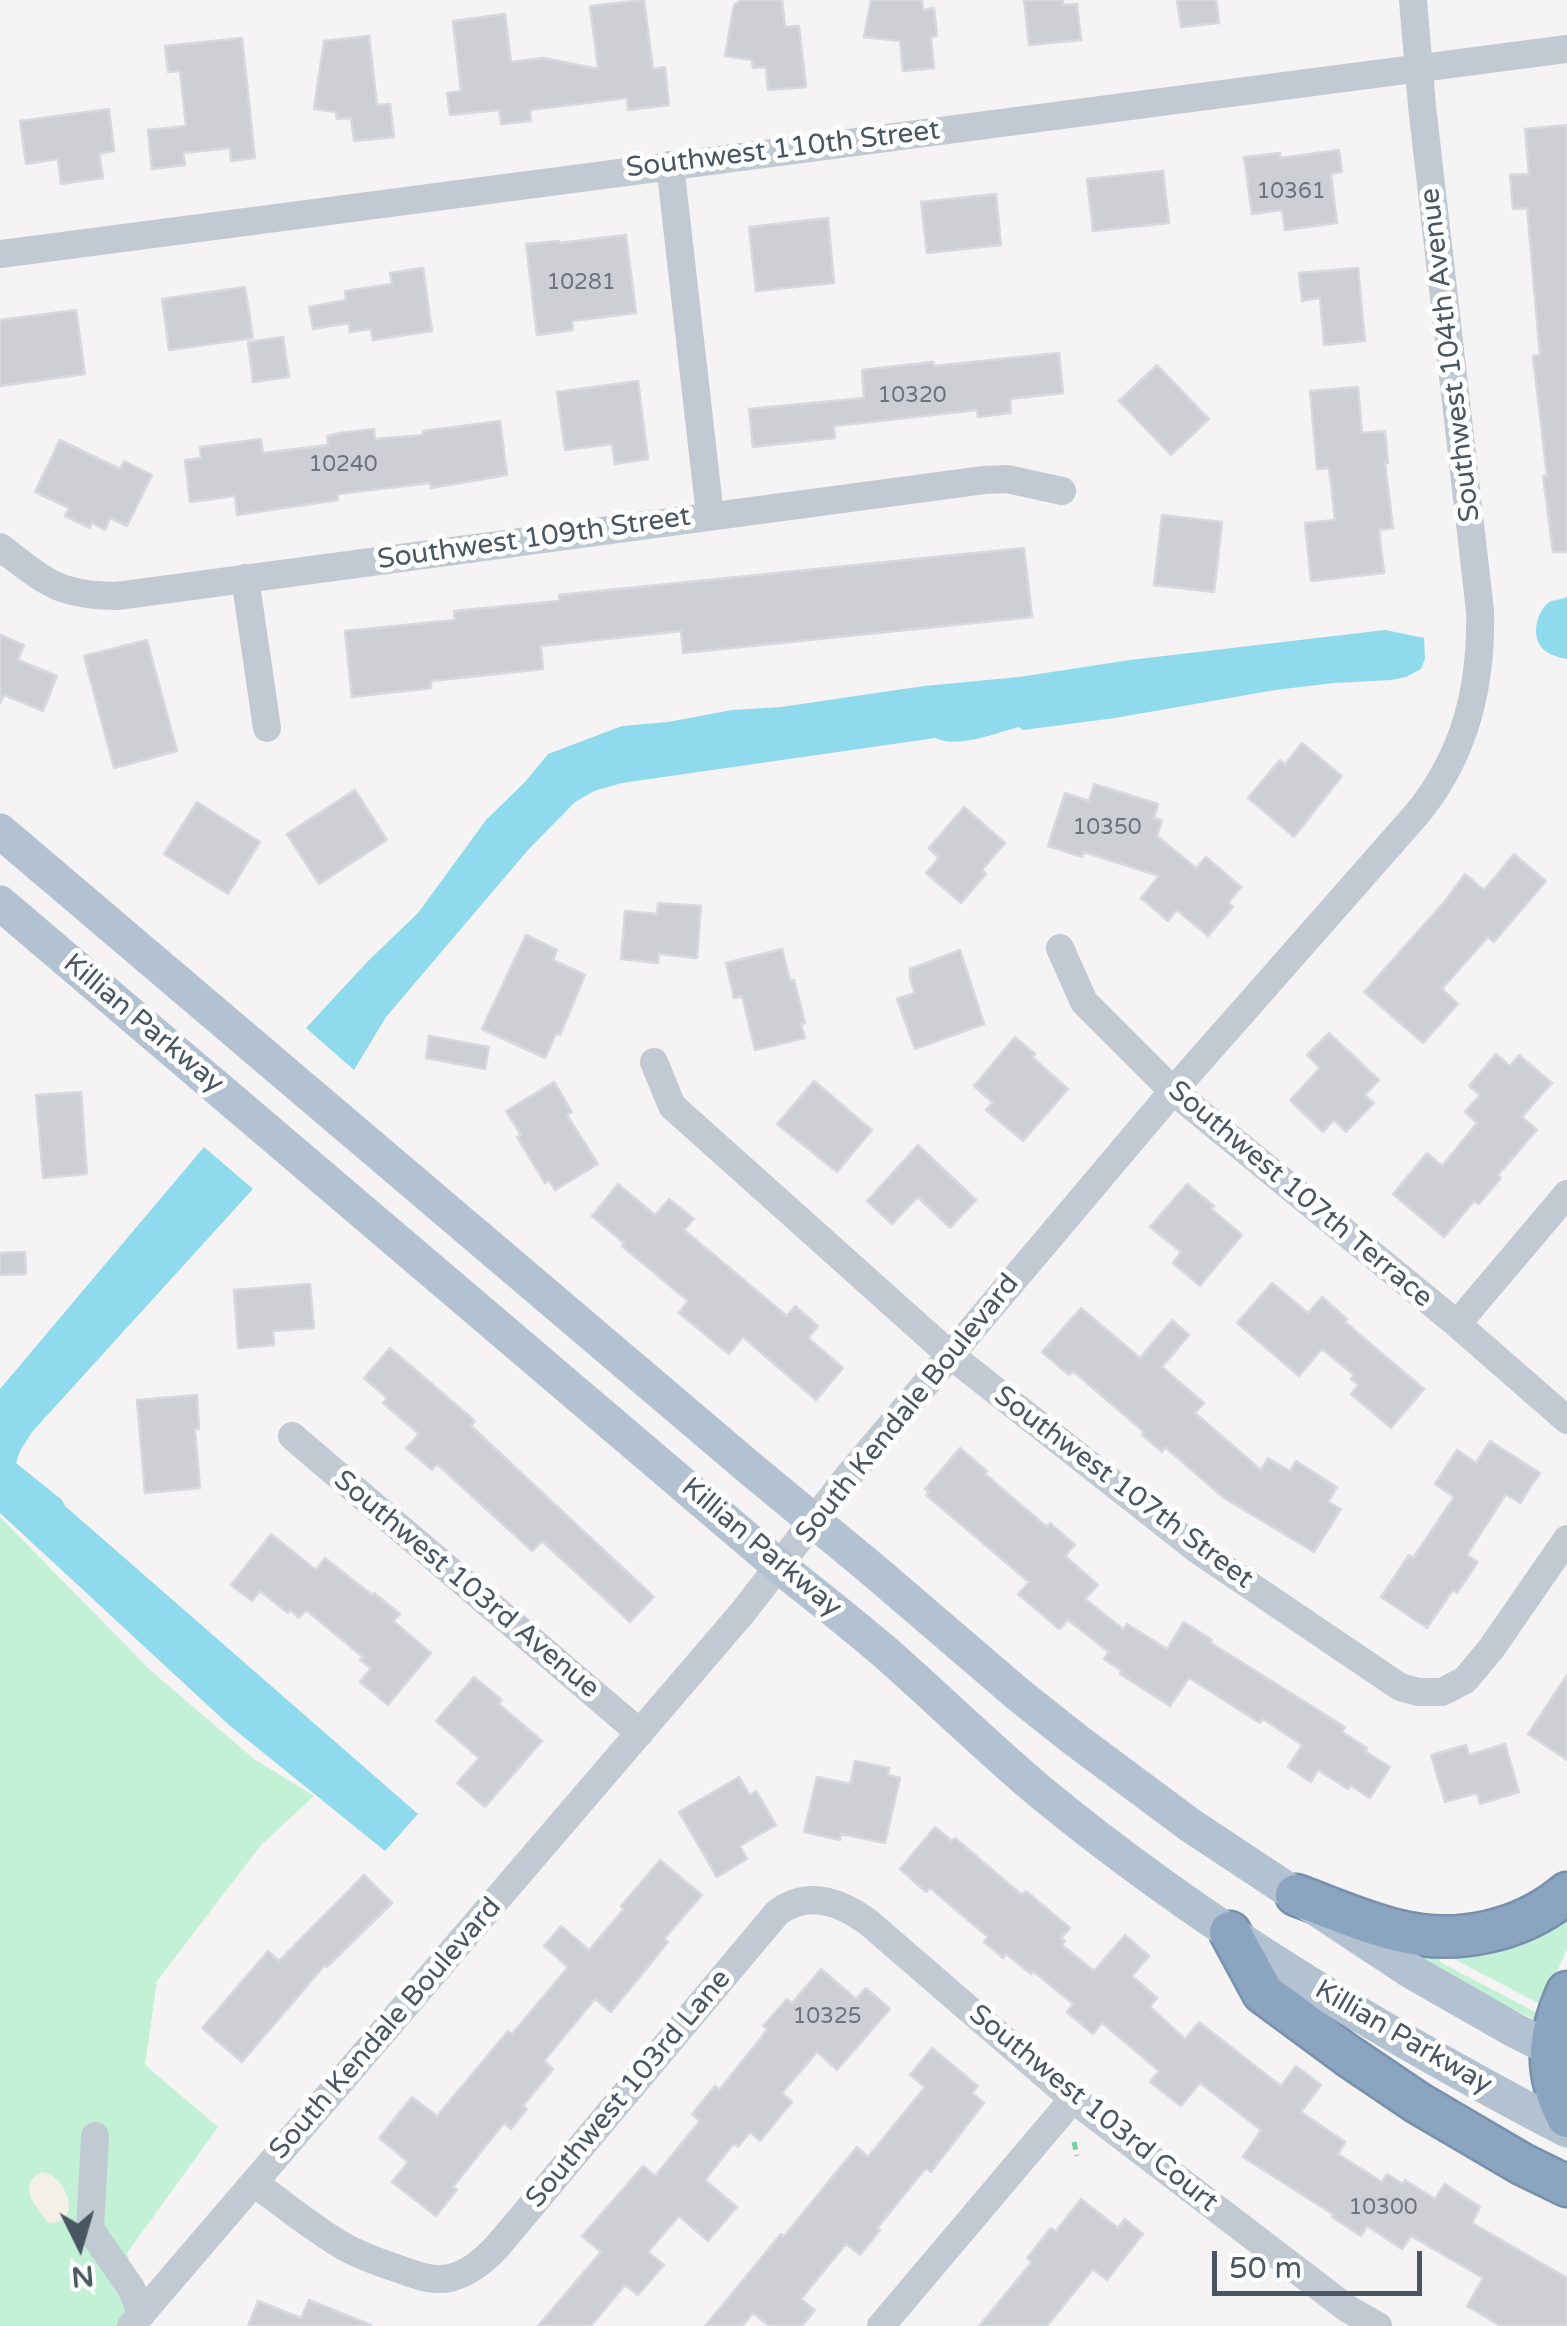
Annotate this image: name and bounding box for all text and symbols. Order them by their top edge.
street label: Southwest 110th Street [624,114,942,186]
house number: 10361 [1256,179,1326,205]
street label: Southwest 104th Avenue [1414,186,1488,524]
house number: 10281 [546,270,616,296]
house number: 10320 [877,383,947,409]
house number: 10240 [308,452,378,478]
street label: Southwest 109th Street [375,500,693,578]
house number: 10350 [1072,815,1142,841]
street label: Killian Parkway [56,947,230,1101]
street label: Southwest 107th Terrace [1161,1075,1439,1315]
street label: South Kendale Boulevard [789,1268,1027,1550]
street label: Southwest 107th Street [987,1380,1259,1596]
street label: Southwest 103rd Avenue [326,1464,606,1706]
street label: Killian Parkway [674,1471,848,1625]
street label: South Kendale Boulevard [263,1891,509,2167]
street label: Southwest 103rd Lane [519,1963,739,2215]
street label: Killian Parkway [1308,1974,1498,2102]
street label: Southwest 103rd Court [962,1998,1224,2220]
house number: 10325 [792,2004,862,2030]
house number: 10300 [1348,2195,1418,2221]
north arrow [30,2196,130,2296]
scale bar [1217,2231,1427,2293]
text: 50 m [1229,2250,1302,2287]
text: N [70,2258,95,2294]

